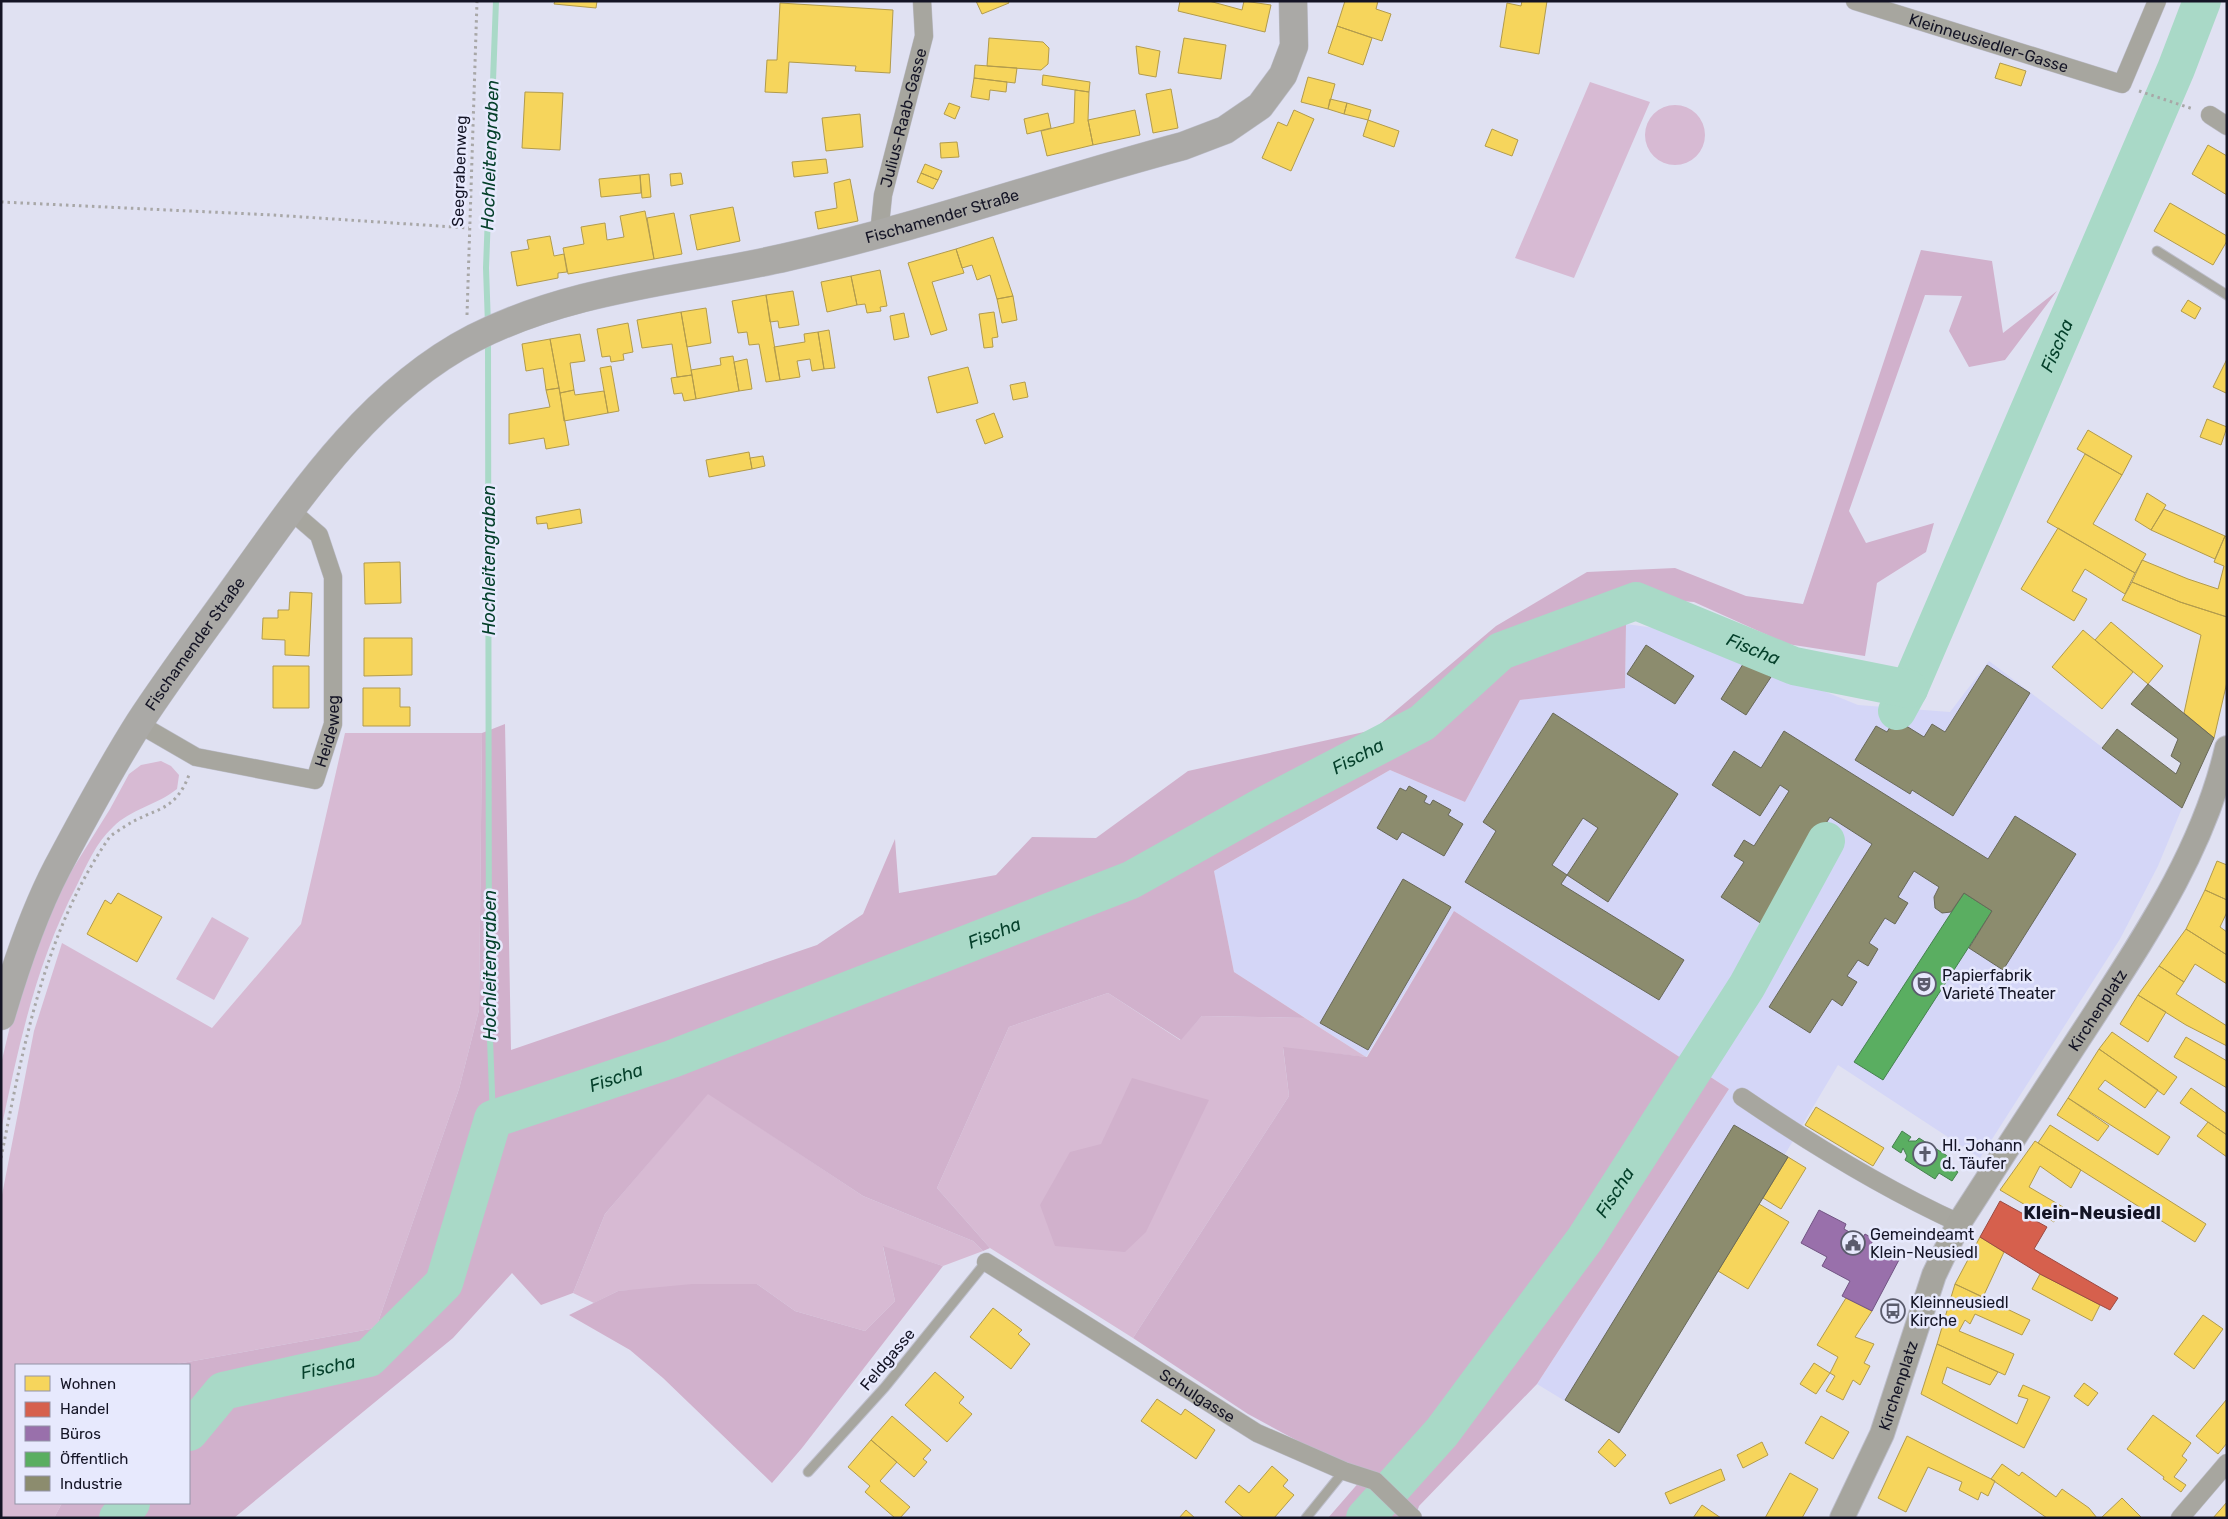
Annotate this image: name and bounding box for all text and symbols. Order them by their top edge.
street label: Kleinneusiedler-Gasse [1906,9,2071,77]
street label: Julius-Raab-Gasse [876,46,931,190]
water label: Hochleitengraben [476,79,504,231]
street label: Seegrabenweg [448,115,471,227]
street label: Fischamender Straße [863,185,1021,247]
water label: Fischa [2036,315,2078,375]
water label: Hochleitengraben [478,485,500,635]
street label: Fischamender Straße [141,574,249,714]
water label: Fischa [1723,629,1784,670]
street label: Heideweg [311,695,343,770]
water label: Fischa [1328,734,1388,779]
water label: Hochleitengraben [479,890,501,1040]
water label: Fischa [965,913,1025,954]
place label: Papierfabrik Varieté Theater [1942,966,2056,1003]
street label: Kirchenplatz [2064,966,2131,1055]
theatre icon: Papierfabrik Varieté Theater [1911,971,1937,997]
water label: Fischa [586,1058,646,1097]
place label: Hl. Johann d. Täufer [1942,1136,2023,1173]
church icon: Hl. Johann d. Täufer [1912,1141,1938,1167]
water label: Fischa [1591,1163,1639,1222]
district label: Klein-Neusiedl [2023,1201,2161,1224]
place label: Gemeindeamt Klein-Neusiedl [1870,1225,1978,1262]
public building icon: Gemeindeamt Klein-Neusiedl [1840,1230,1866,1256]
place label: Kleinneusiedl Kirche [1910,1293,2009,1330]
bus stop icon: Kleinneusiedl Kirche [1880,1298,1906,1324]
street label: Feldgasse [856,1324,919,1394]
street label: Kirchenplatz [1875,1338,1922,1433]
water label: Fischa [299,1350,358,1384]
legend [15,1364,190,1504]
street label: Schulgasse [1156,1365,1239,1427]
text: Wohnen [60,1375,116,1393]
text: Handel [60,1400,109,1418]
text: Büros [60,1425,101,1443]
text: Öffentlich [60,1450,128,1468]
text: Industrie [60,1475,122,1493]

